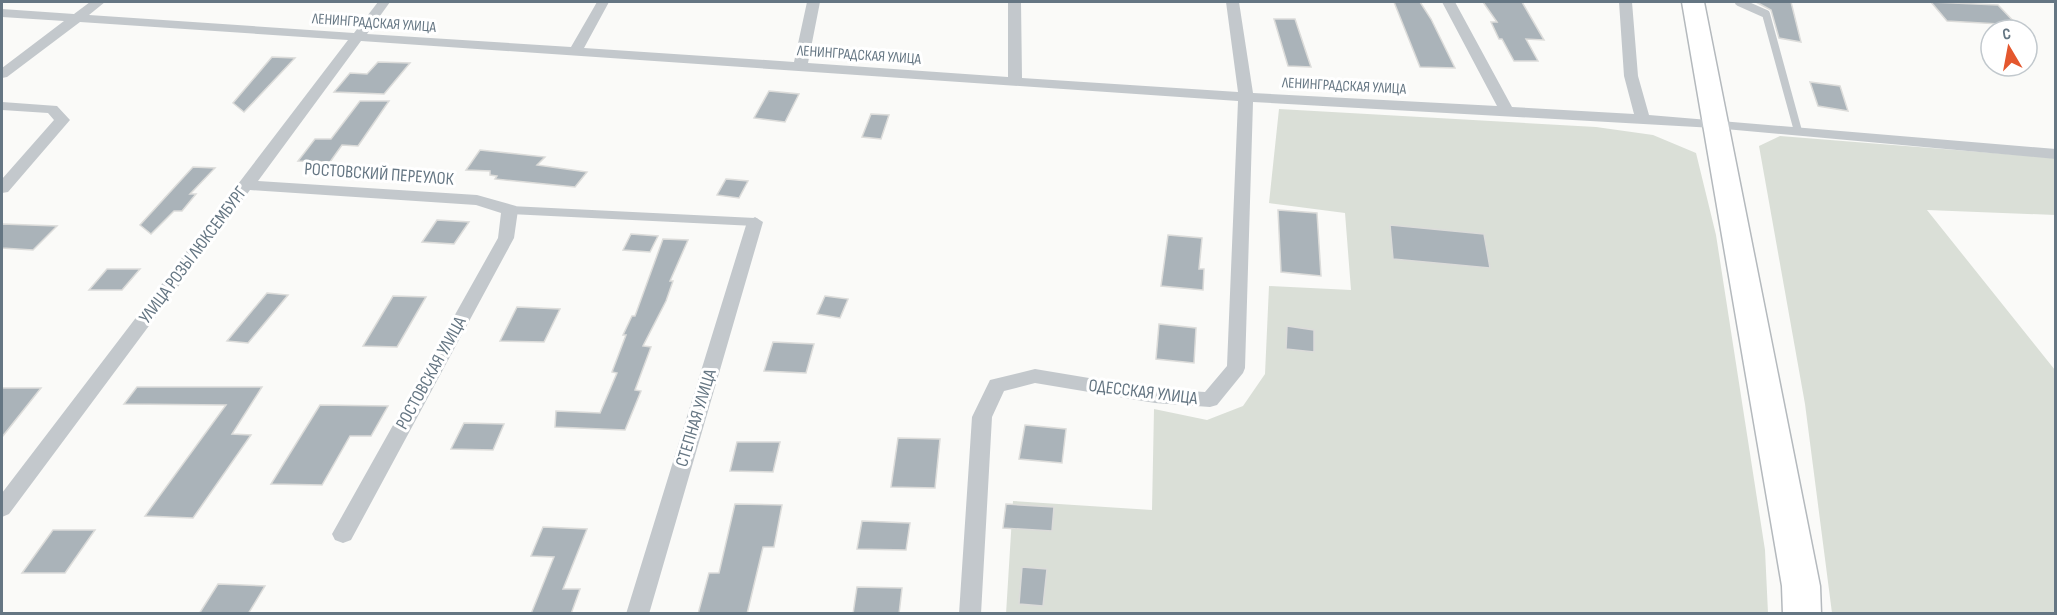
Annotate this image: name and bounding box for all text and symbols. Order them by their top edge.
street label: ЛЕНИНГРАДСКАЯ УЛИЦА [310,9,437,37]
north arrow [1979,18,2039,78]
text: С [2001,25,2012,45]
street label: ЛЕНИНГРАДСКАЯ УЛИЦА [795,41,922,69]
street label: ЛЕНИНГРАДСКАЯ УЛИЦА [1280,73,1407,99]
street label: РОСТОВСКИЙ ПЕРЕУЛОК [304,158,455,190]
street label: УЛИЦА РОЗЫ ЛЮКСЕМБУРГ [135,182,252,328]
street label: РОСТОВСКАЯ УЛИЦА [391,313,471,433]
street label: СТЕПНАЯ УЛИЦА [671,366,721,469]
street label: ОДЕССКАЯ УЛИЦА [1087,375,1199,409]

